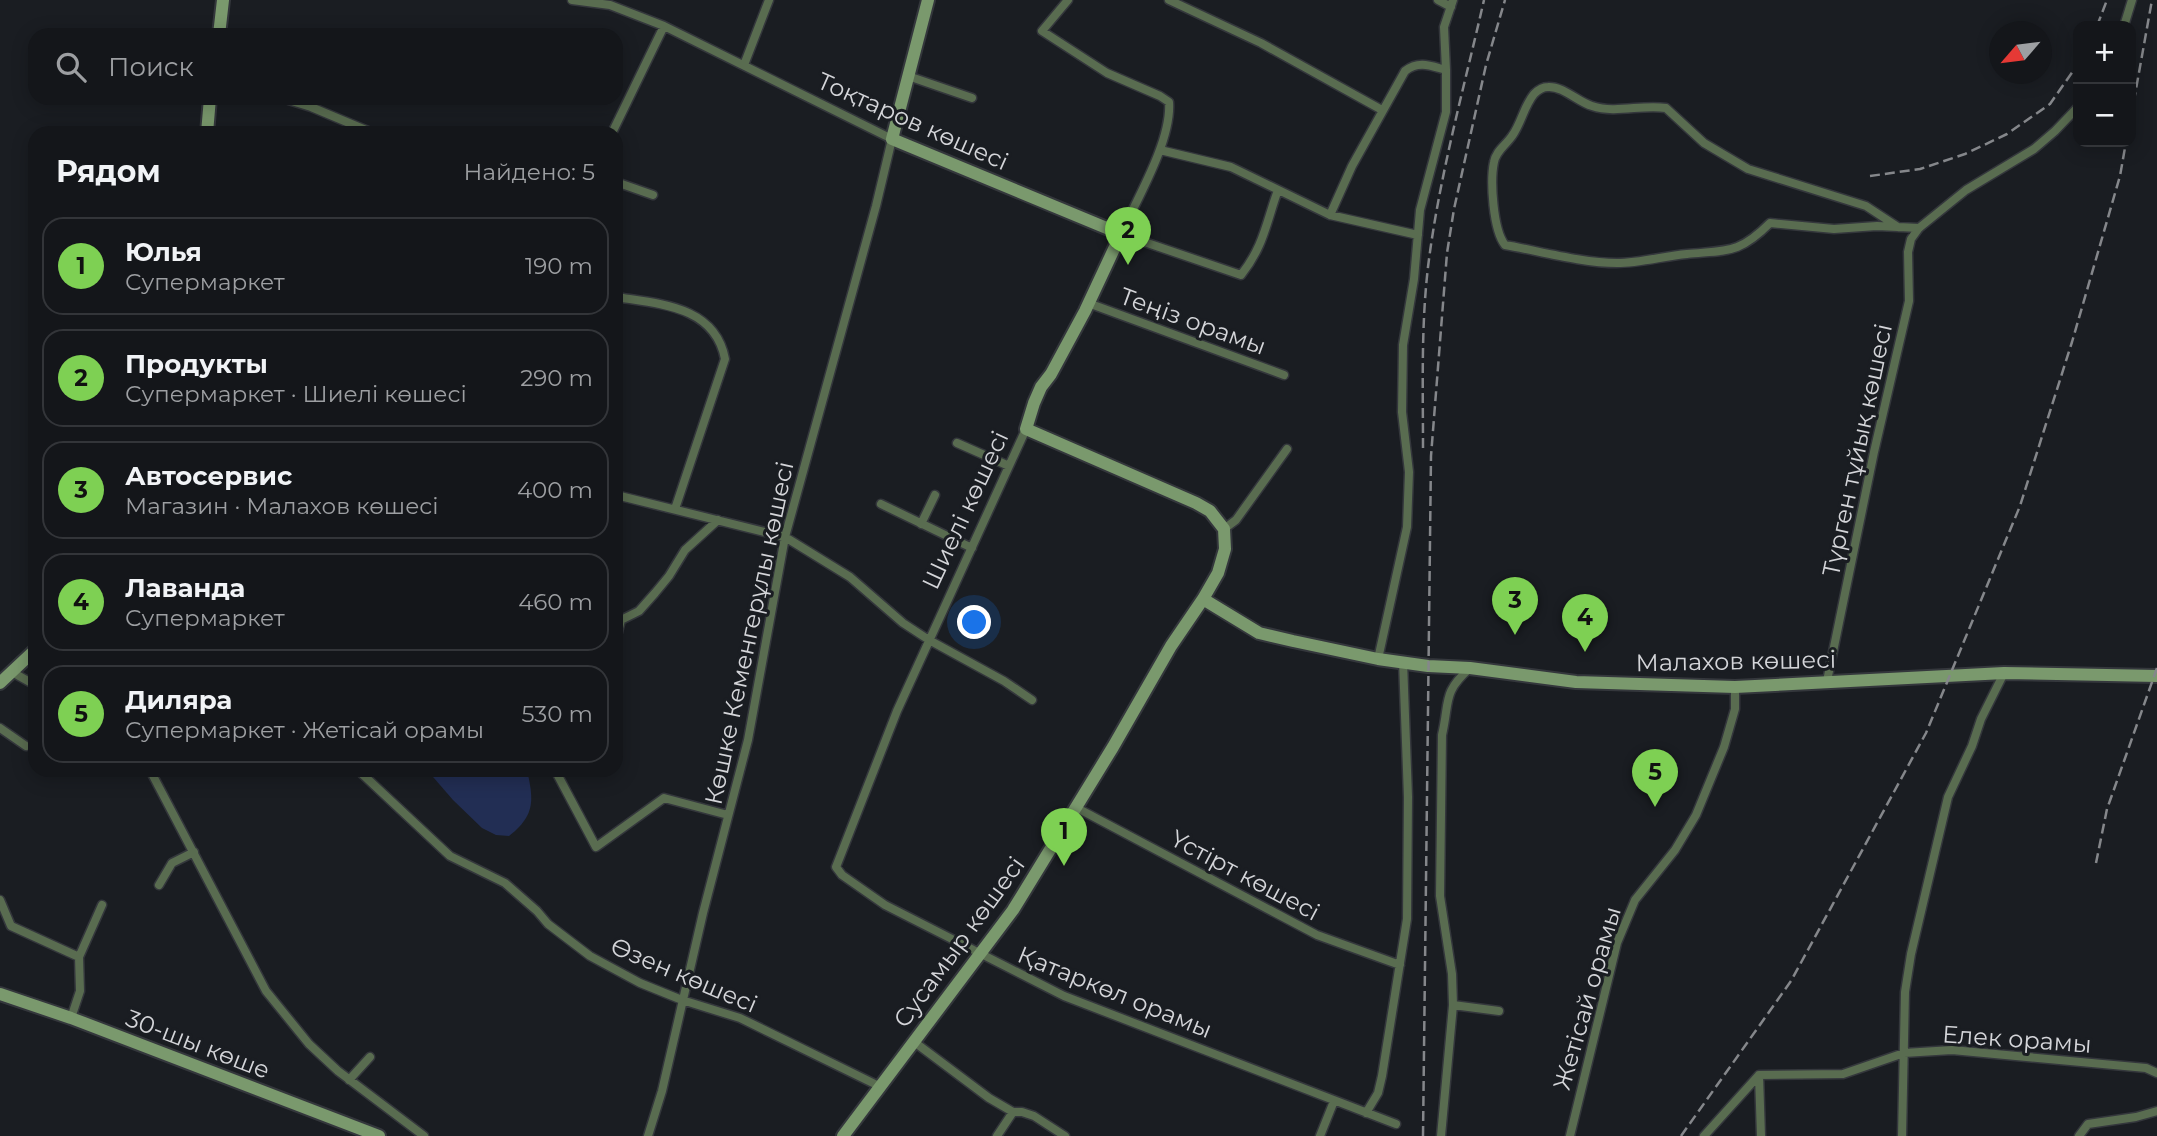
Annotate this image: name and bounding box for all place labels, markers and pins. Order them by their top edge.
pin: 2 [1105,207,1151,265]
pin: 3 [1492,577,1538,635]
pin: 4 [1562,594,1608,652]
pin: 5 [1632,749,1678,807]
pin: 1 [1041,808,1087,866]

